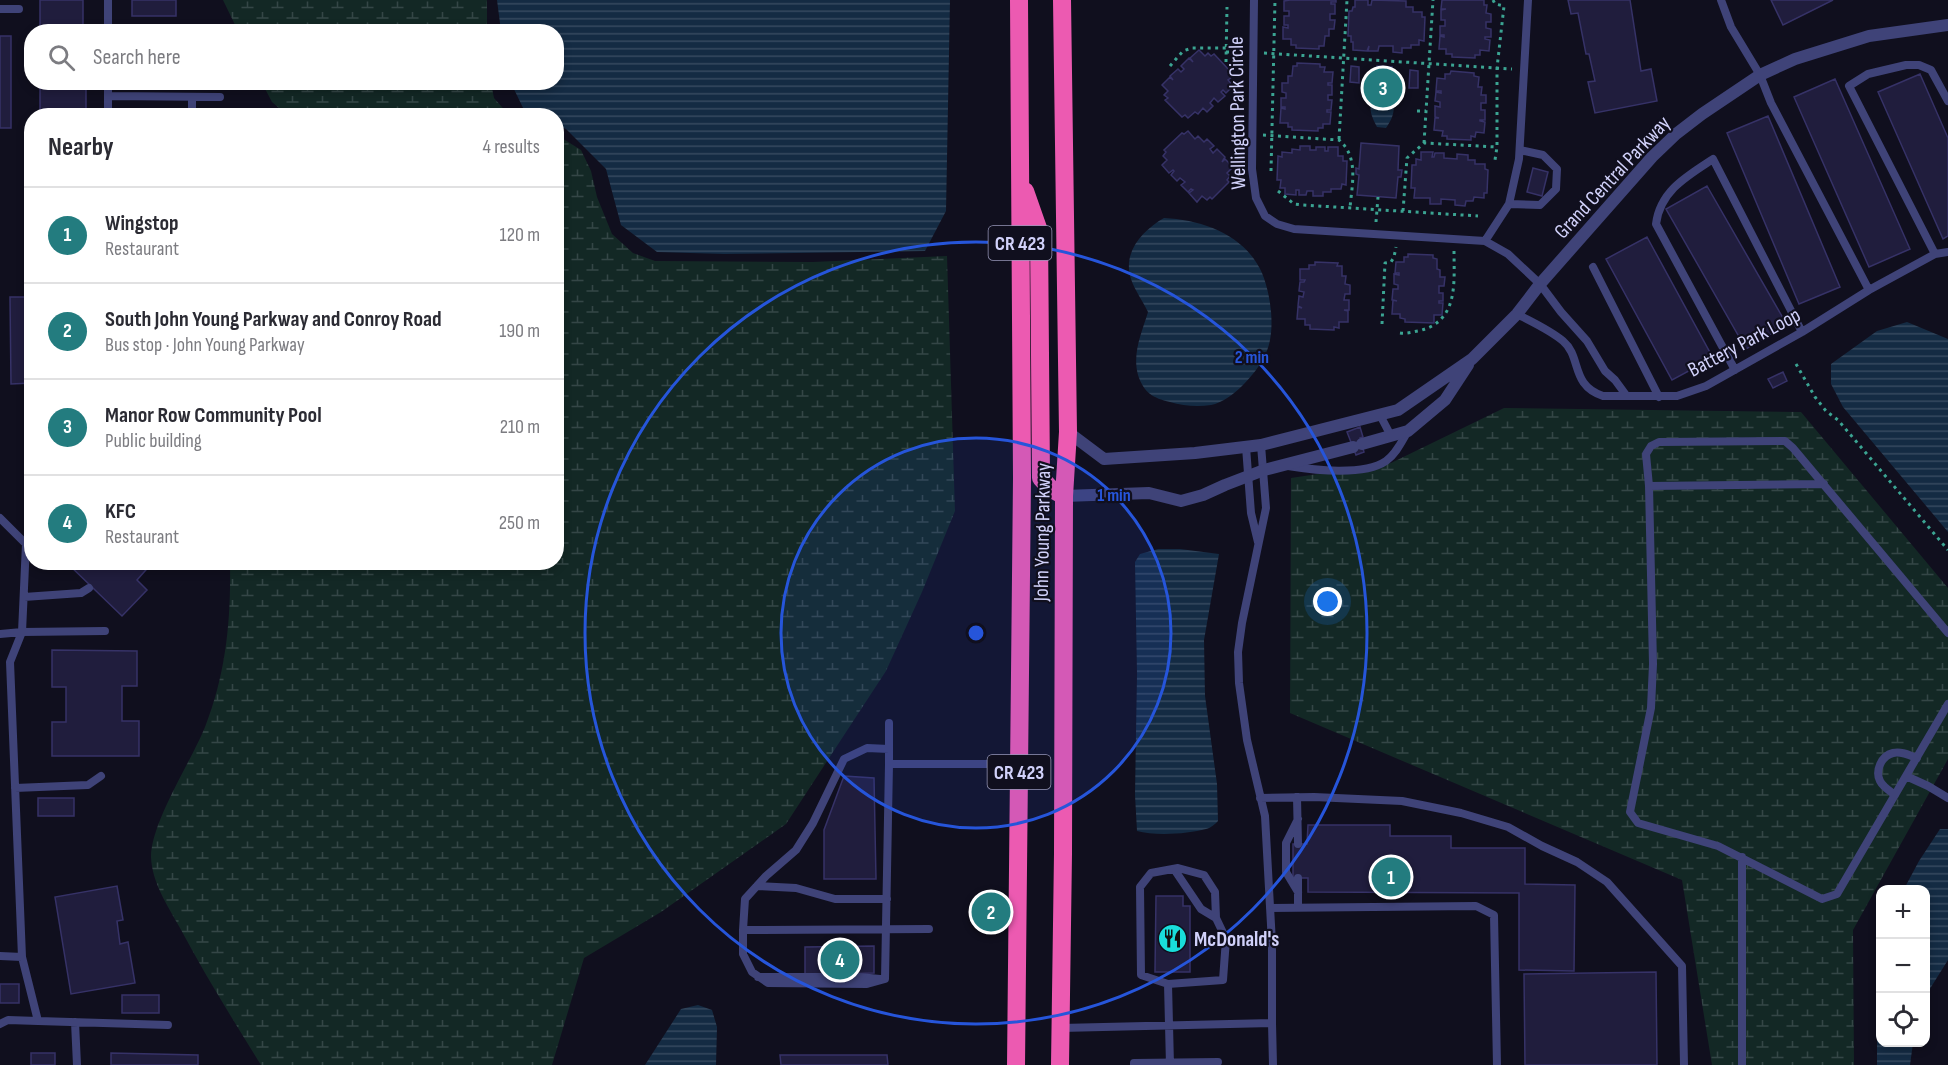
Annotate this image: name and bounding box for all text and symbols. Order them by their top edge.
search box [24,24,564,90]
street label: Wellington Park Circle [1224,36,1251,190]
icon: search [45,41,78,74]
text: Search here [93,44,180,71]
pin: 3 [1364,66,1402,110]
street label: Grand Central Parkway [1549,111,1676,244]
text: Nearby [48,132,114,163]
text: 4 results [483,135,540,159]
text: Wingstop [105,210,179,237]
text: 1 [64,223,71,247]
text: 120 m [500,223,540,247]
road number: CR 423 [988,226,1052,260]
text: Restaurant [105,237,179,261]
street label: Battery Park Loop [1684,302,1805,383]
text: South John Young Parkway and Conroy Road [105,306,442,333]
text: 2 [63,319,72,343]
text: 190 m [499,319,540,343]
text: Bus stop · John Young Parkway [105,333,305,357]
text: 2 min [1235,347,1269,368]
text: Manor Row Community Pool [105,402,322,429]
text: 3 [63,415,72,439]
text: 210 m [500,415,540,439]
text: Public building [105,429,202,453]
street label: John Young Parkway [1029,463,1056,602]
text: 1 min [1097,485,1131,506]
text: KFC [105,498,136,525]
text: 4 [63,511,72,535]
text: 250 m [499,511,540,535]
text: Restaurant [105,525,179,549]
your location [1313,587,1342,616]
centre of rings [966,623,986,643]
road number: CR 423 [988,755,1050,789]
pin: 1 [1372,854,1410,900]
map controls [1876,885,1930,1047]
button: + [1876,885,1930,939]
pin: 2 [972,890,1010,934]
restaurant icon: McDonald's [1157,923,1189,955]
place label: McDonald's [1194,927,1279,952]
pin: 4 [820,938,860,982]
button: − [1876,939,1930,993]
button: locate [1876,993,1930,1047]

